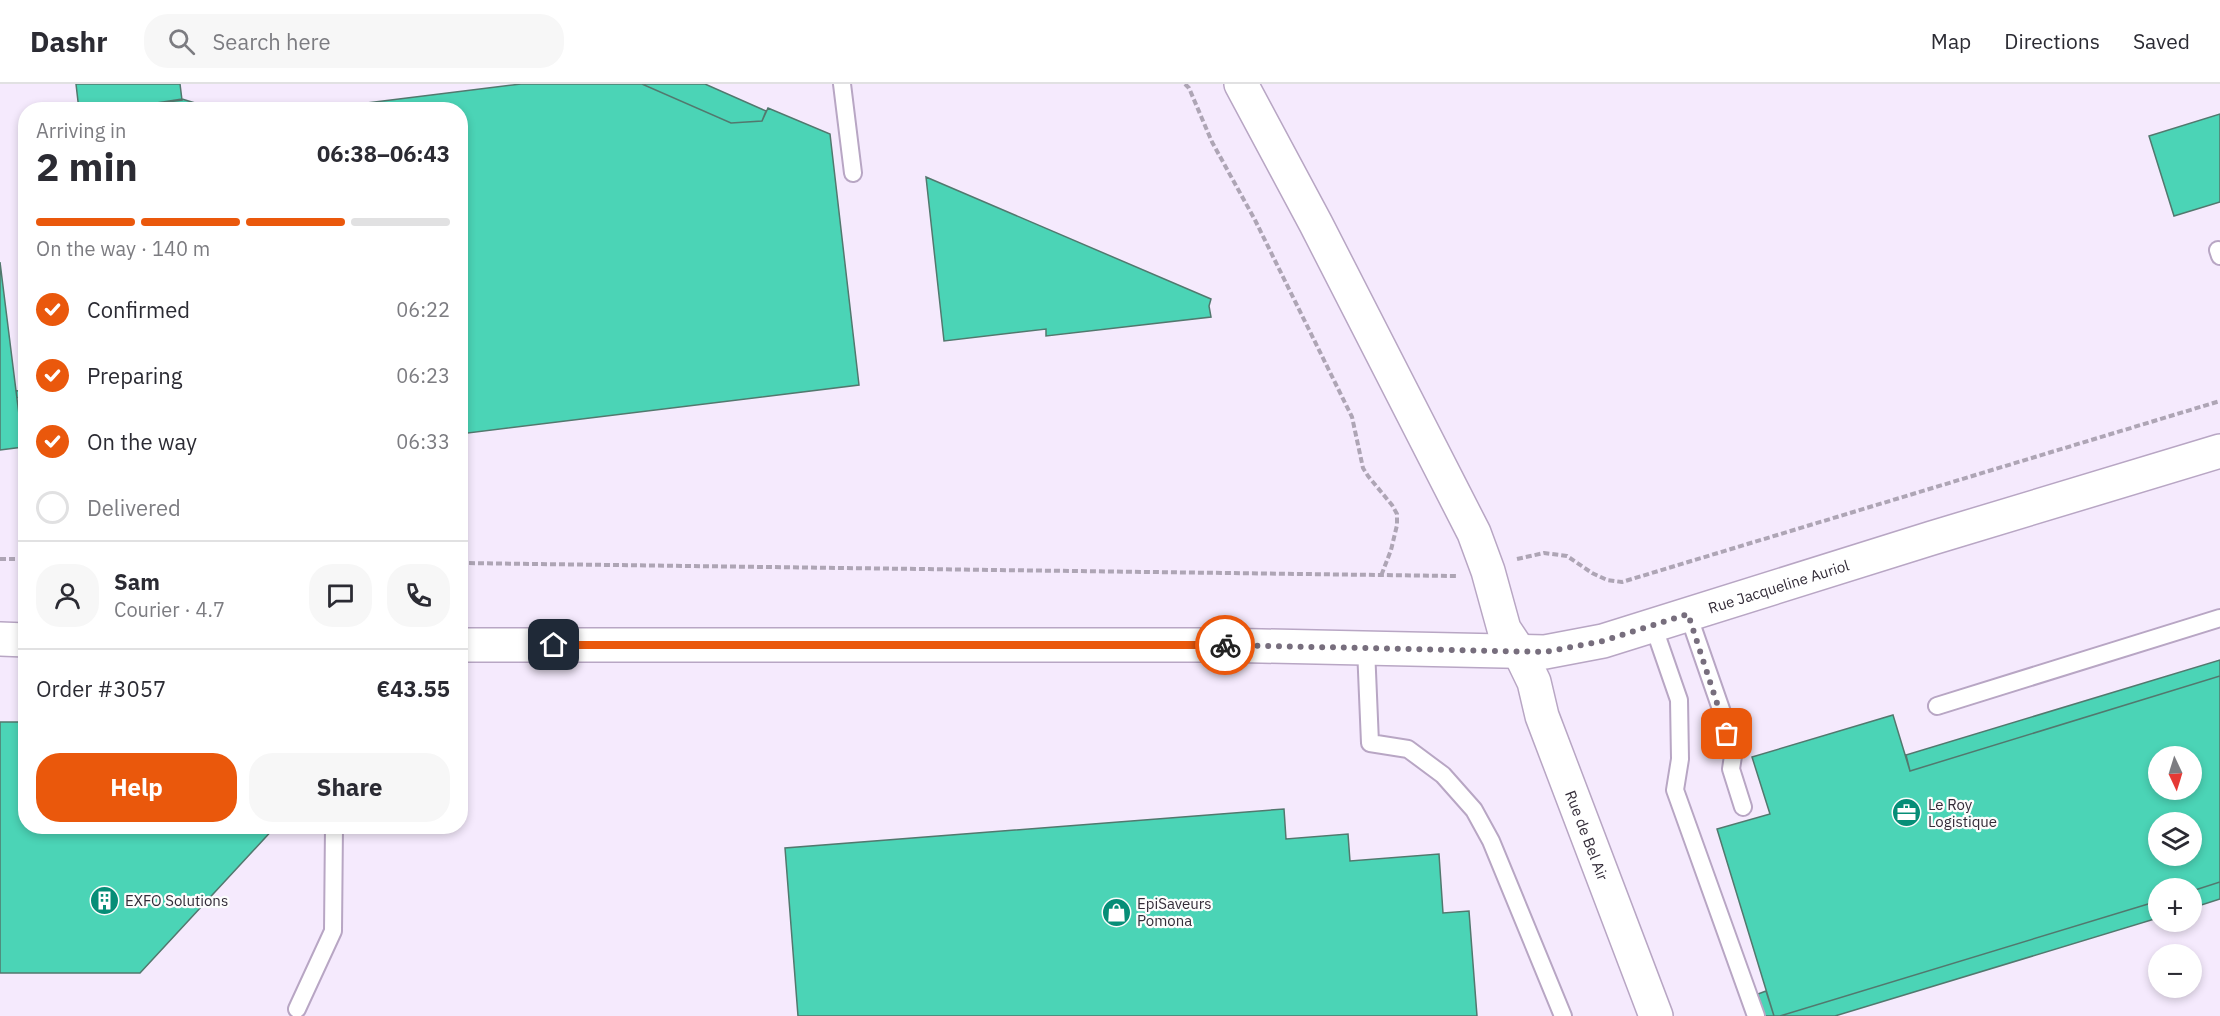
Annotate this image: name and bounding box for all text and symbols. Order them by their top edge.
search box [144,14,564,68]
text: Dashr [30,23,108,60]
icon: search [165,25,198,58]
text: Search here [213,27,331,56]
text: Map [1931,27,1971,55]
text: Directions [2004,27,2100,55]
text: Saved [2133,27,2190,55]
text: Arriving in [36,117,126,144]
text: 06:38–06:43 [317,139,450,168]
text: 2 min [36,141,138,192]
text: On the way · 140 m [36,235,210,262]
icon: check [36,293,69,326]
text: Confirmed [87,295,190,324]
text: 06:22 [396,296,450,323]
icon: check [36,359,69,392]
text: Preparing [87,361,182,390]
text: 06:23 [396,362,450,389]
icon: check [36,425,69,458]
text: On the way [87,427,197,456]
text: 06:33 [396,428,450,455]
text: Delivered [87,493,181,522]
street label: Rue Jacqueline Auriol [1706,555,1851,617]
button: person [36,564,99,627]
button: chat [309,564,372,627]
button: phone [387,564,450,627]
text: Sam [114,567,160,596]
text: Courier · 4.7 [114,596,225,623]
courier [1195,615,1255,675]
pin [528,619,579,670]
icon: home [537,628,570,661]
icon: bike [1209,629,1242,662]
text: Order #3057 [36,674,166,703]
text: €43.55 [377,674,450,703]
pin [1701,708,1752,759]
icon: bag [1710,717,1743,750]
north arrow [2148,746,2202,800]
map controls [2148,746,2202,998]
button: Help [36,753,237,822]
button: Share [249,753,450,822]
street label: Rue de Bel Air [1562,787,1613,883]
place label: Le Roy Logistique [1928,795,1997,831]
office icon: Le Roy Logistique [1891,797,1923,829]
button: layers [2148,812,2202,866]
button: + [2148,878,2202,932]
building icon: EXFO Solutions [88,884,120,916]
place label: EXFO Solutions [125,891,228,910]
place label: EpiSaveurs Pomona [1137,894,1212,930]
shop icon: EpiSaveurs Pomona [1100,896,1132,928]
button: − [2148,944,2202,998]

